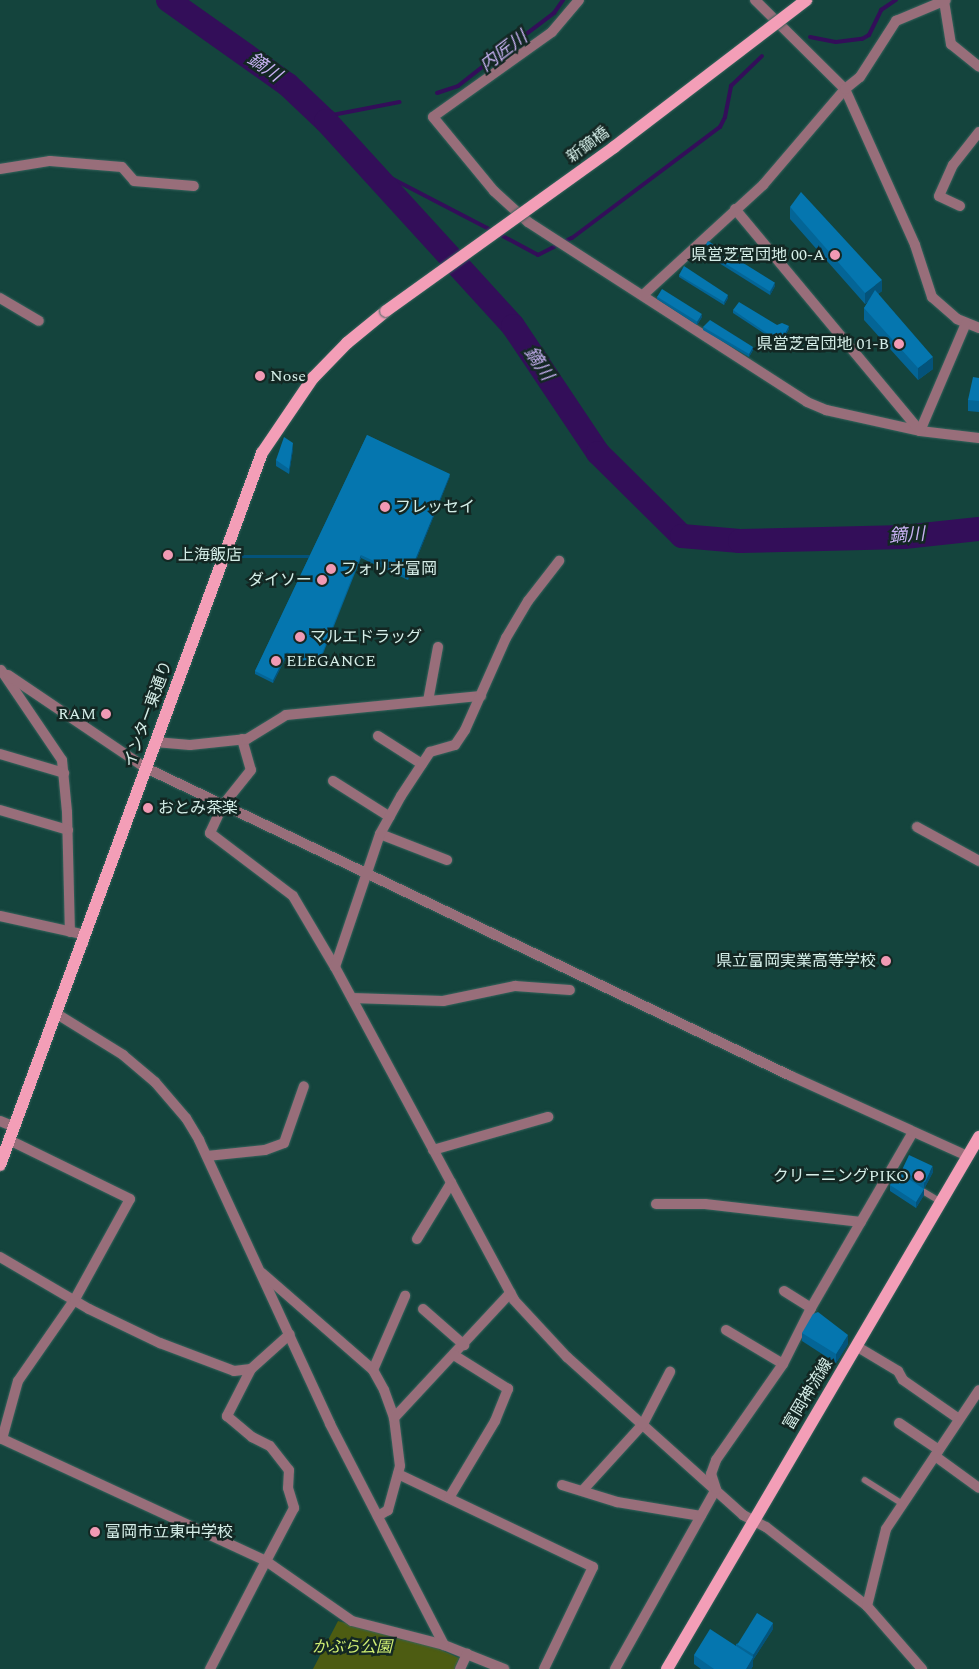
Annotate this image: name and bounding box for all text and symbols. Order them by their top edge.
water label: 内匠川 [476,27,532,77]
water label: 鏑川 [243,49,285,87]
street label: 新鏑橋 [563,123,613,167]
place label: 県営芝宮団地 00-A [691,245,825,265]
marker: 県営芝宮団地 00-A [829,249,841,261]
place label: 県営芝宮団地 01-B [756,334,889,354]
marker: 県営芝宮団地 01-B [893,338,905,350]
water label: 鏑川 [519,343,557,385]
place label: Nose [270,366,306,386]
marker: Nose [254,370,266,382]
place label: フレッセイ [395,497,475,517]
marker: フレッセイ [379,501,391,513]
water label: 鏑川 [888,524,926,548]
place label: 上海飯店 [178,545,242,565]
marker: 上海飯店 [162,549,174,561]
place label: フォリオ富岡 [341,559,437,579]
marker: フォリオ富岡 [325,563,337,575]
place label: ダイソー [248,570,312,590]
marker: ダイソー [316,574,328,586]
place label: マルエドラッグ [310,627,422,647]
marker: マルエドラッグ [294,631,306,643]
place label: ELEGANCE [286,651,376,671]
marker: ELEGANCE [270,655,282,667]
street label: インター東通り [120,658,176,770]
place label: RAM [58,704,96,724]
marker: RAM [100,708,112,720]
place label: おとみ茶楽 [158,798,238,818]
marker: おとみ茶楽 [142,802,154,814]
place label: 県立富岡実業高等学校 [716,951,876,971]
marker: 県立富岡実業高等学校 [880,955,892,967]
place label: クリーニングPIKO [773,1166,909,1186]
marker: クリーニングPIKO [913,1170,925,1182]
street label: 富岡神流線 [779,1355,837,1433]
place label: 富岡市立東中学校 [105,1522,233,1542]
marker: 富岡市立東中学校 [89,1526,101,1538]
park label: かぶら公園 [312,1637,392,1657]

